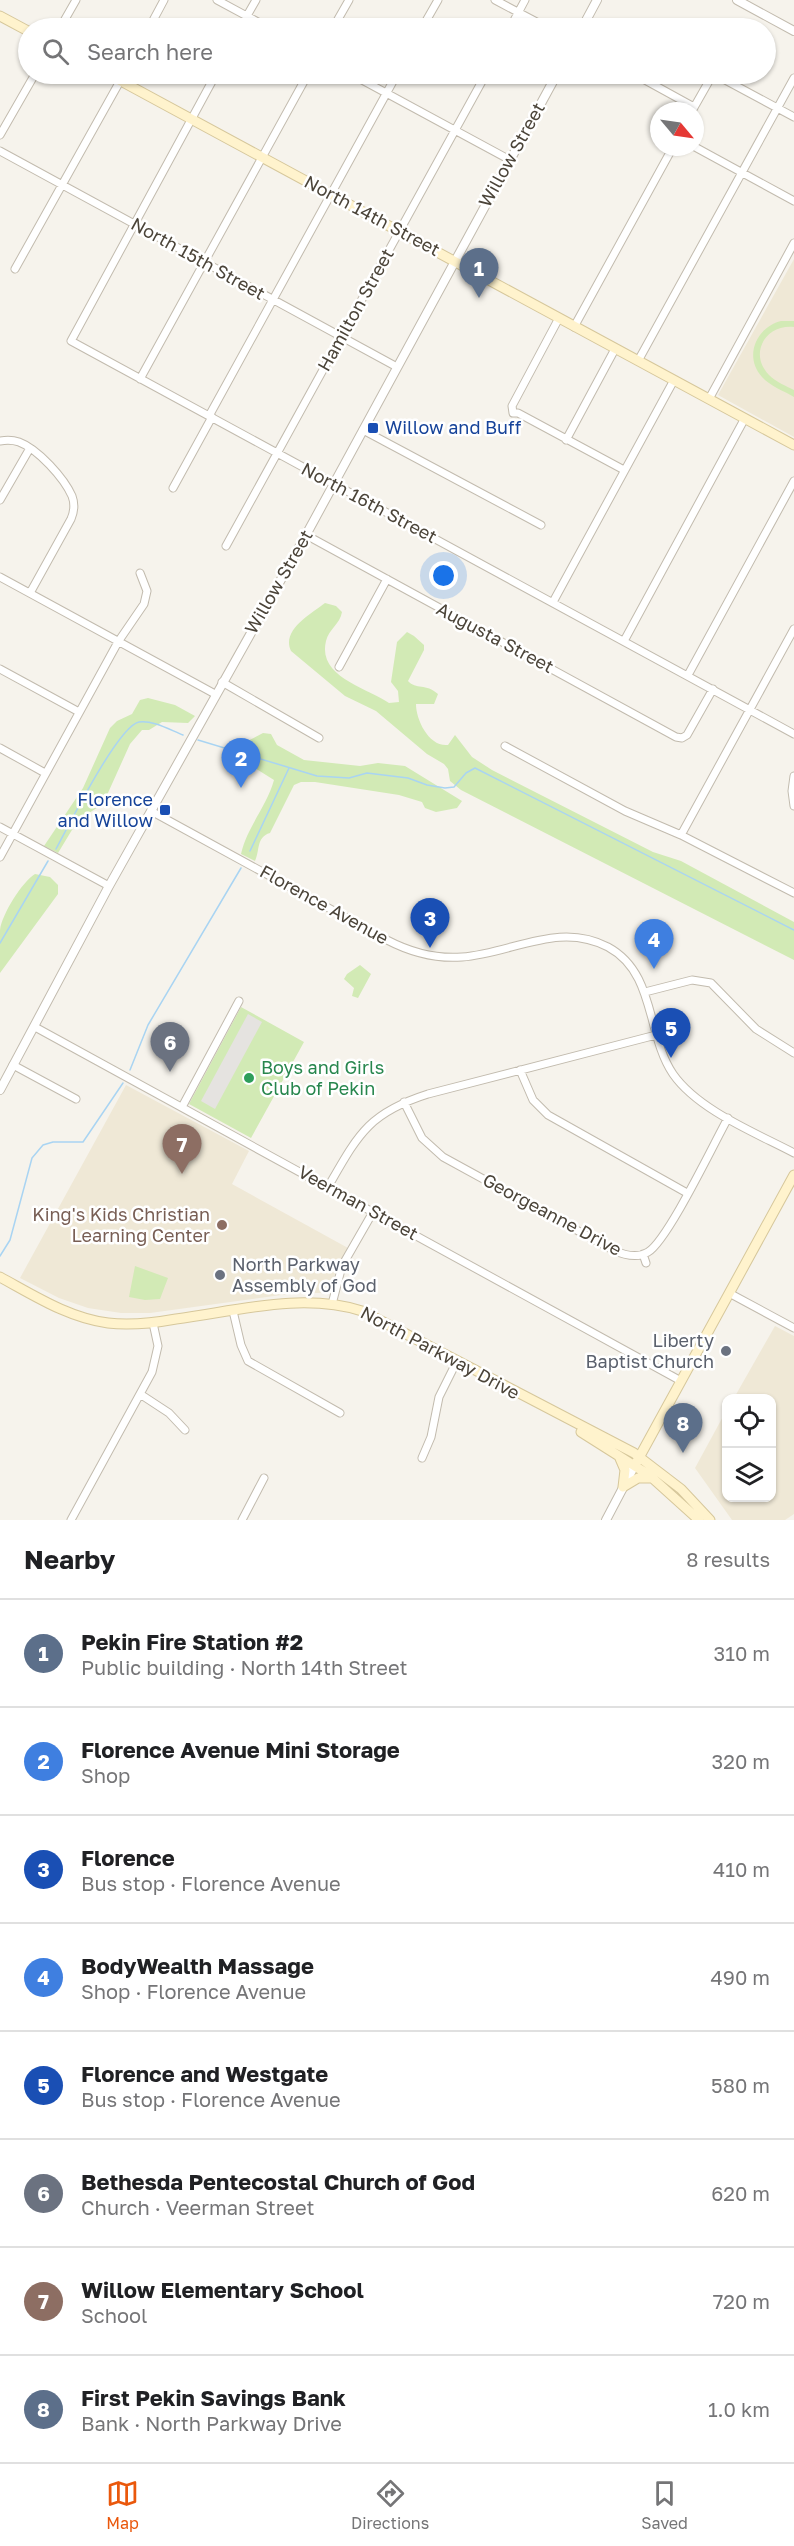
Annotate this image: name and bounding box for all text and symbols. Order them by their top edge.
search box [18,18,776,84]
icon: search [39,35,72,68]
text: Search here [87,38,213,65]
street label: Willow Street [473,98,549,211]
north arrow [650,102,704,156]
street label: North 14th Street [301,170,444,260]
street label: North 15th Street [128,212,269,304]
street label: Hamilton Street [312,244,398,375]
pin: 1 [460,248,498,298]
place label: Willow and Buff [385,416,522,438]
marker: Willow and Buff [366,421,380,435]
street label: North 16th Street [298,457,441,547]
street label: Willow Street [239,526,317,637]
your location [429,561,458,590]
street label: Augusta Street [433,597,558,677]
pin: 2 [222,738,260,788]
place label: Florence and Willow [58,788,153,831]
marker: Florence and Willow [158,803,172,817]
street label: Florence Avenue [256,860,393,949]
pin: 3 [410,898,450,948]
pin: 4 [634,920,674,969]
pin: 5 [652,1008,690,1058]
pin: 6 [150,1022,190,1072]
place label: Boys and Girls Club of Pekin [261,1056,384,1099]
marker: Boys and Girls Club of Pekin [242,1071,256,1085]
pin: 7 [162,1124,201,1174]
street label: Veerman Street [295,1160,422,1244]
street label: Georgeanne Drive [479,1168,626,1260]
place label: King's Kids Christian Learning Center [32,1203,210,1246]
marker: King's Kids Christian Learning Center [215,1218,229,1232]
place label: North Parkway Assembly of God [232,1253,377,1296]
marker: North Parkway Assembly of God [213,1268,227,1282]
street label: North Parkway Drive [357,1301,524,1403]
place label: Liberty Baptist Church [586,1329,714,1372]
marker: Liberty Baptist Church [719,1344,733,1358]
map controls [722,1394,776,1502]
button: locate [722,1394,776,1448]
pin: 8 [664,1404,702,1453]
button: layers [722,1448,776,1502]
text: Nearby [24,1544,115,1575]
text: 8 results [686,1547,770,1571]
text: Pekin Fire Station #2 [81,1628,303,1655]
text: 1 [38,1641,49,1665]
text: 310 m [714,1641,770,1665]
text: Public building · North 14th Street [81,1655,407,1679]
text: Florence Avenue Mini Storage [81,1736,400,1763]
text: 2 [37,1749,50,1773]
text: 320 m [712,1749,770,1773]
text: Shop [81,1763,130,1787]
text: Florence [81,1844,175,1871]
text: 3 [37,1857,50,1881]
text: 410 m [713,1857,770,1881]
text: Bus stop · Florence Avenue [81,1871,341,1895]
text: BodyWealth Massage [81,1952,314,1979]
text: 4 [37,1965,50,1989]
text: 490 m [711,1965,770,1989]
text: Shop · Florence Avenue [81,1979,306,2003]
text: Florence and Westgate [81,2060,328,2087]
text: 5 [37,2073,50,2097]
text: 580 m [711,2073,770,2097]
text: Bus stop · Florence Avenue [81,2087,341,2111]
text: Bethesda Pentecostal Church of God [81,2168,475,2195]
text: 6 [37,2181,50,2205]
text: 620 m [711,2181,770,2205]
text: Church · Veerman Street [81,2195,315,2219]
text: Willow Elementary School [81,2276,364,2303]
text: 7 [38,2289,49,2313]
text: 720 m [713,2289,770,2313]
text: School [81,2303,147,2327]
text: First Pekin Savings Bank [81,2384,346,2411]
text: 8 [37,2397,50,2421]
text: 1.0 km [708,2397,770,2421]
text: Bank · North Parkway Drive [81,2411,342,2435]
tab: Map [106,2477,139,2533]
tab: Directions [351,2477,429,2533]
tab: Saved [641,2477,688,2533]

